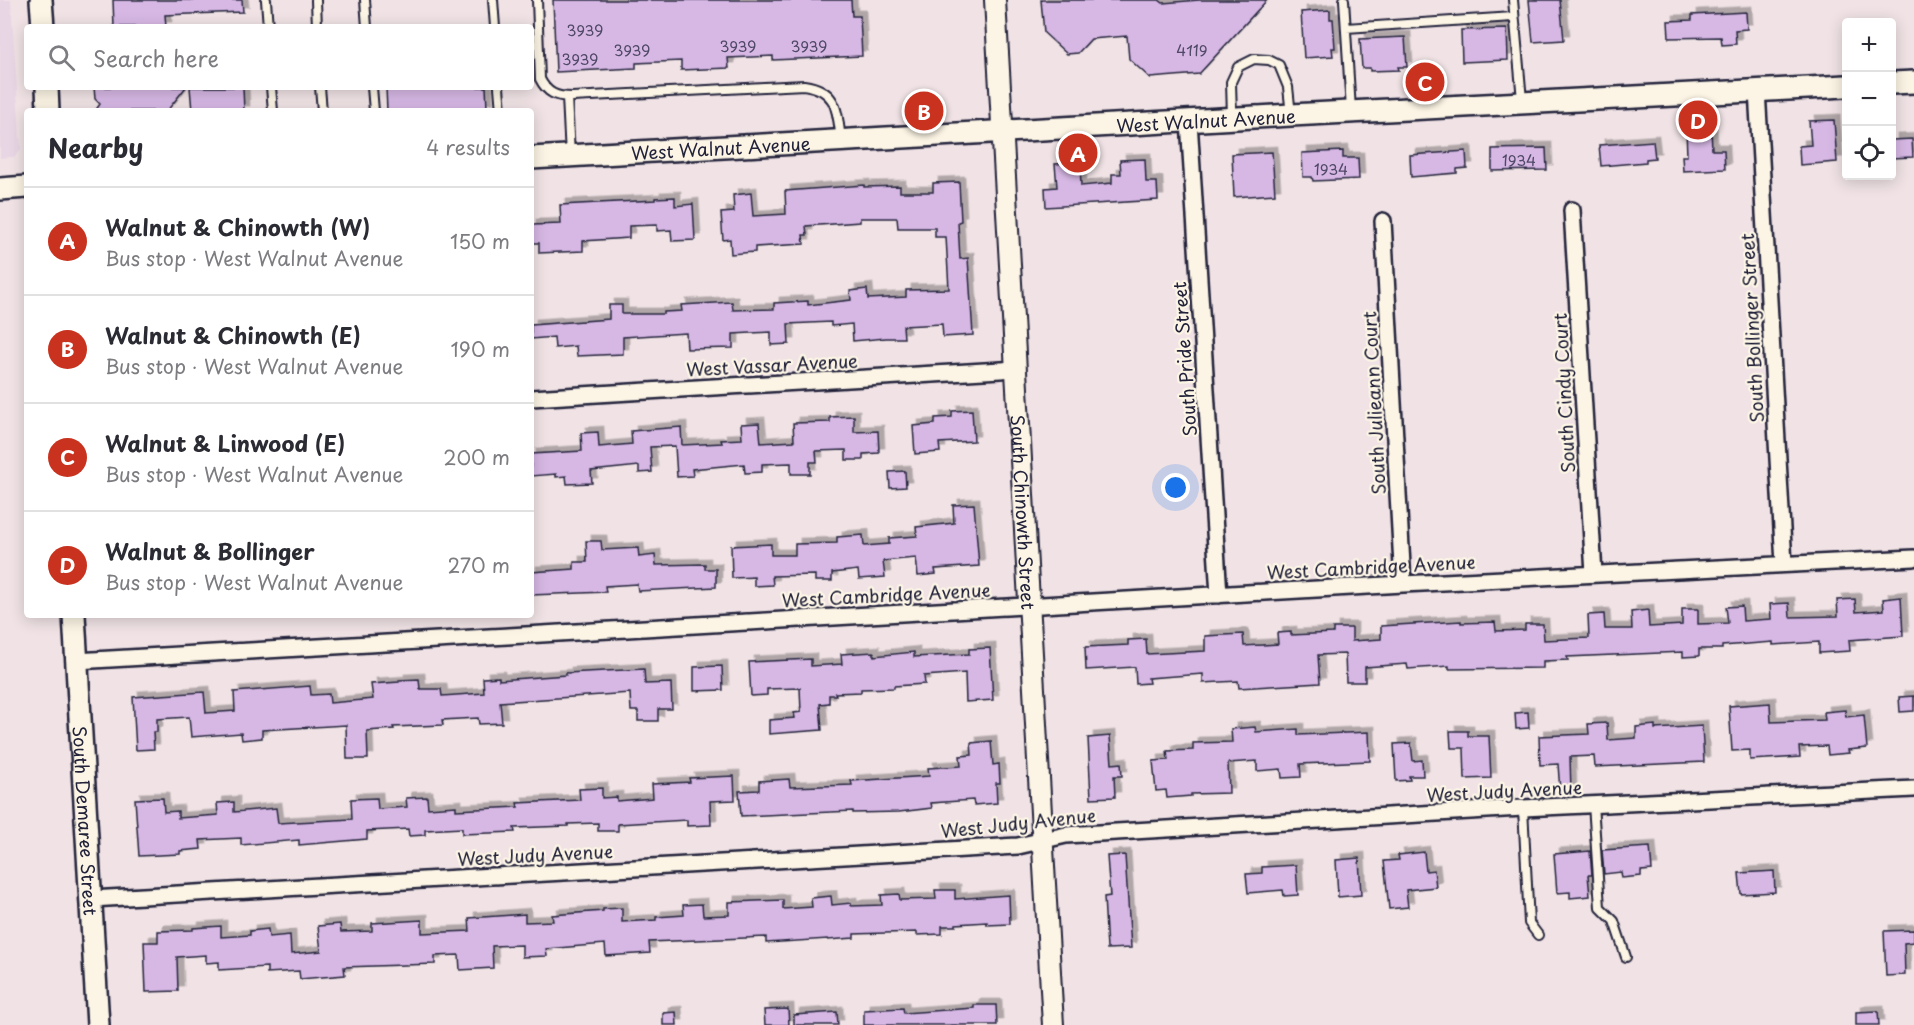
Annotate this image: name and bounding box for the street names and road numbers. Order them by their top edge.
street label: West Walnut Avenue [1115,101,1297,138]
street label: West Walnut Avenue [630,129,811,166]
street label: South Bollinger Street [1733,233,1769,423]
street label: South Pride Street [1165,281,1203,437]
street label: South Julieann Court [1355,311,1391,495]
street label: South Cindy Court [1545,312,1581,474]
street label: West Vassar Avenue [685,346,859,382]
street label: South Chinowth Street [1005,414,1043,610]
street label: West Cambridge Avenue [1266,547,1476,585]
street label: West Cambridge Avenue [781,575,991,613]
street label: South Demaree Street [67,725,105,916]
street label: West Judy Avenue [1426,772,1583,808]
street label: West Judy Avenue [939,800,1097,844]
street label: West Judy Avenue [457,836,614,872]

